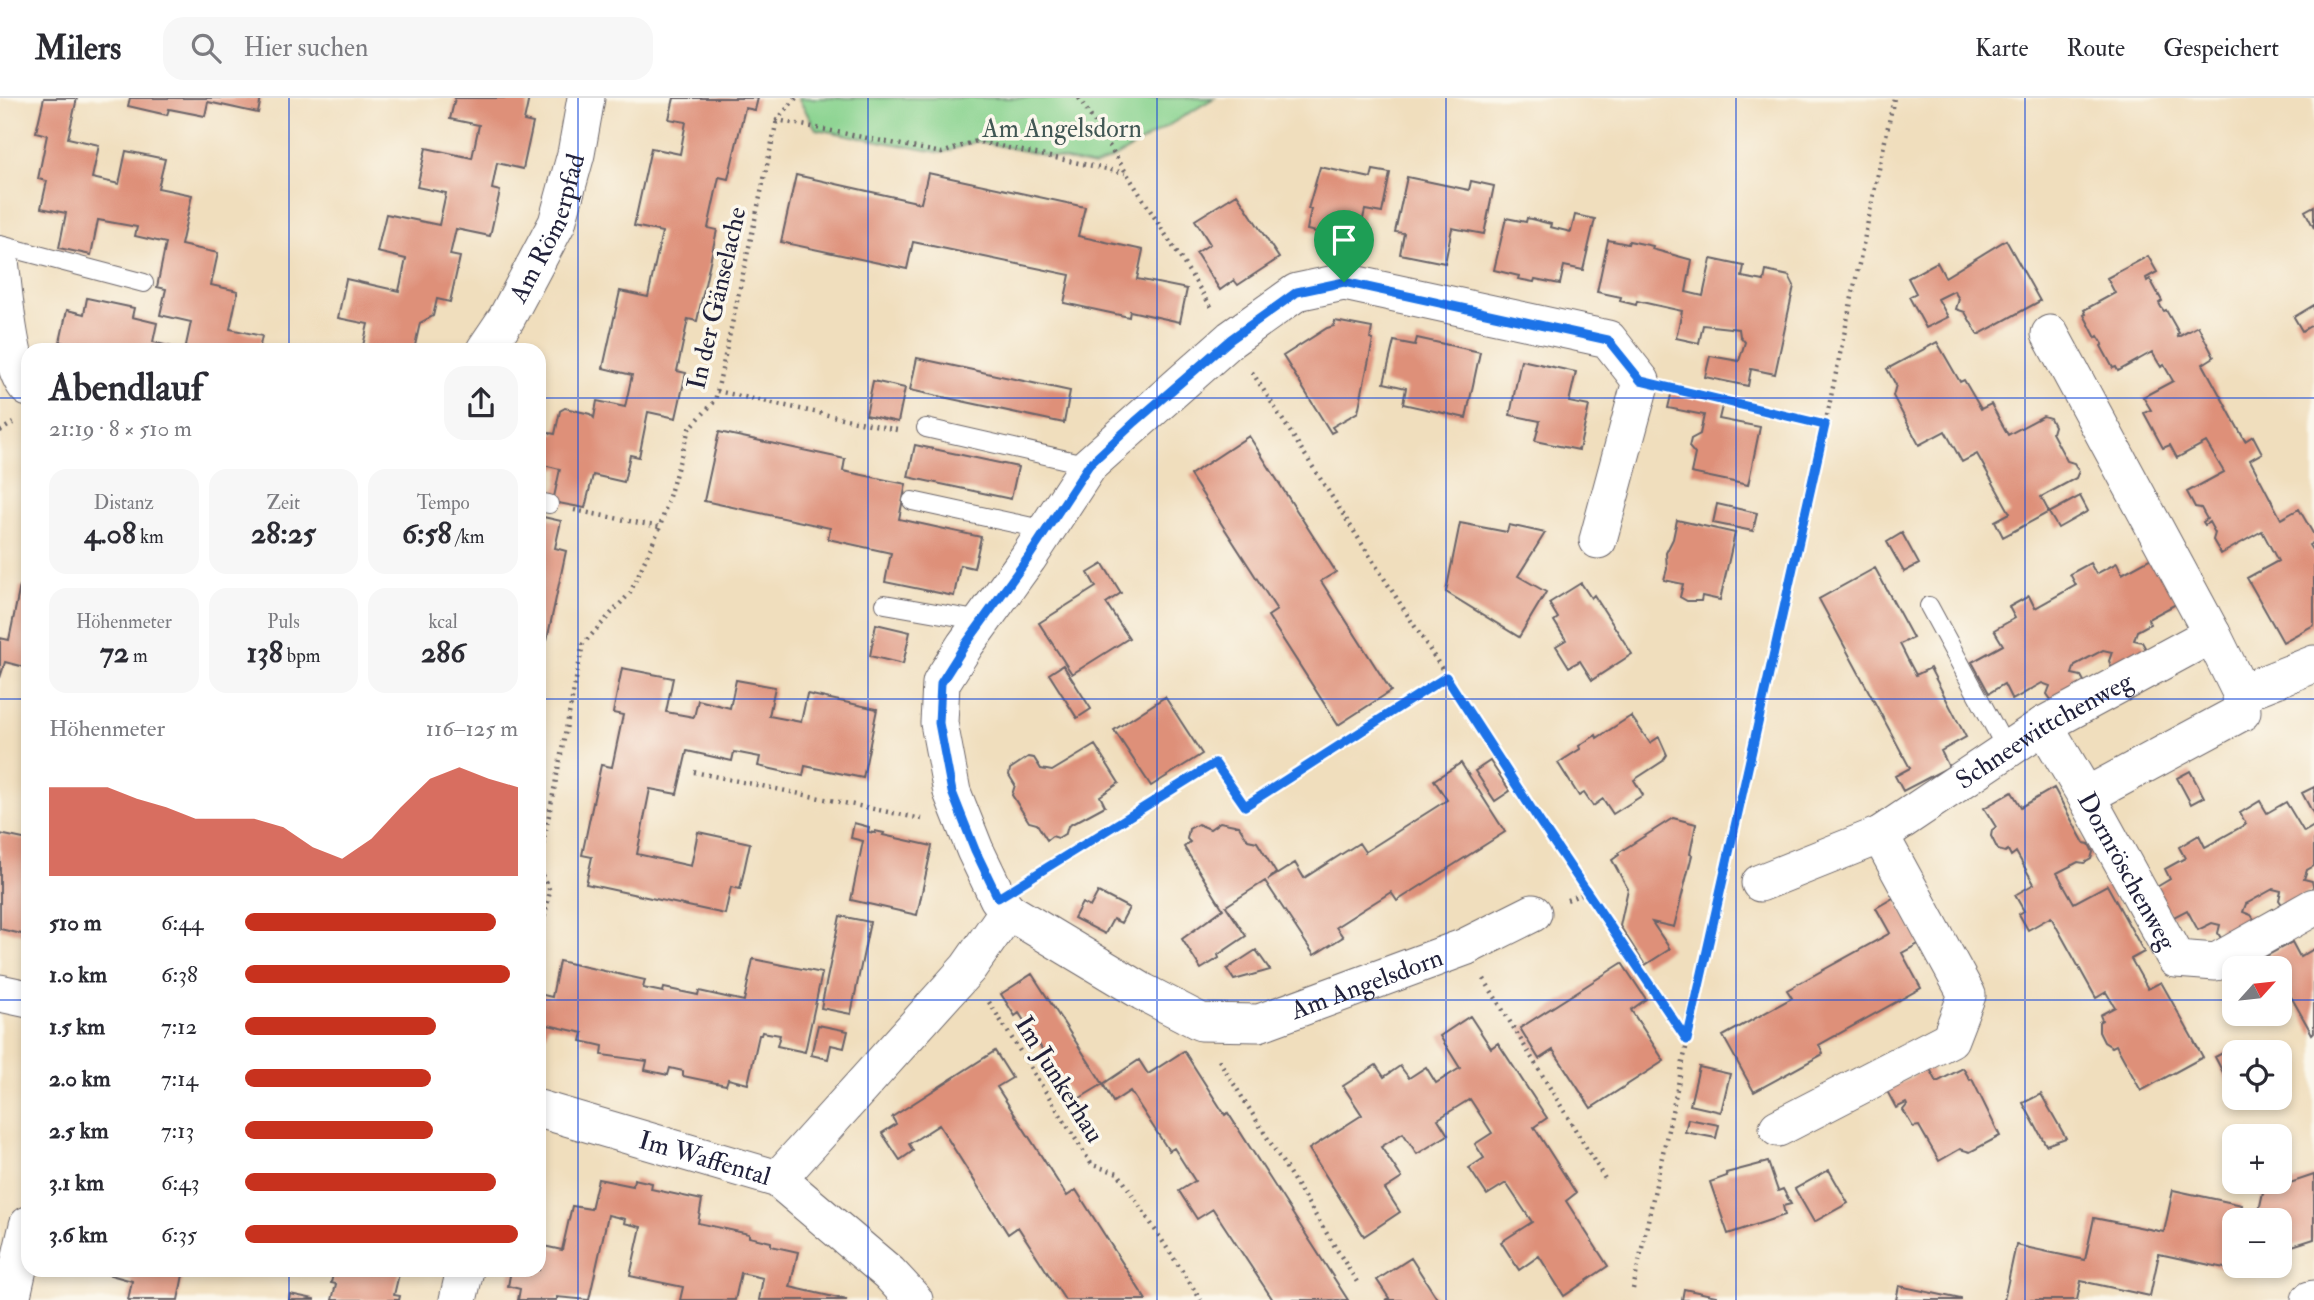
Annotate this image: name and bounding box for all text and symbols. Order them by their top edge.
search box [163,17,653,80]
text: Milers [35,28,121,69]
icon: search [187,29,225,67]
text: Hier suchen [243,32,368,64]
text: Karte [1975,33,2028,64]
text: Route [2066,33,2125,64]
text: Gespeichert [2163,33,2279,64]
park label: Am Angelsdorn [981,113,1142,145]
street label: Am Römerpfad [502,150,592,309]
street label: In der Gänselache [680,204,754,393]
pin [1314,210,1374,282]
icon: arrive [1325,221,1363,259]
text: Abendlauf [49,364,203,412]
button: share [444,366,518,440]
text: 21:19 · 8 × 510 m [49,414,192,443]
text: Distanz [94,491,154,515]
text: Zeit [267,491,300,515]
text: Tempo [417,491,470,515]
text: 4.08 [84,515,136,552]
text: 28:25 [251,515,316,552]
text: 6:58 [402,515,452,552]
text: km [136,525,164,549]
text: /km [452,525,484,549]
text: Höhenmeter [76,610,172,634]
text: Puls [267,610,300,634]
text: kcal [429,610,458,634]
text: 72 [100,634,129,671]
text: 138 [247,634,283,671]
text: 286 [421,634,465,671]
text: m [129,644,148,668]
text: bpm [283,644,320,668]
street label: Schneewittchenweg [1950,665,2139,797]
text: Höhenmeter [49,714,165,743]
text: 116–125 m [426,714,518,743]
street label: Dornröschenweg [2070,787,2183,957]
text: 510 m [49,908,102,937]
text: 6:44 [161,908,203,937]
street label: Am Angelsdorn [1285,942,1447,1027]
north arrow [2222,956,2292,1026]
map controls [2222,956,2292,1278]
text: 1.0 km [49,960,107,989]
text: 6:38 [161,960,198,989]
street label: Im Junkerhau [1008,1010,1111,1149]
text: 1.5 km [49,1012,105,1041]
text: 7:12 [161,1012,197,1041]
button: locate [2222,1040,2292,1110]
text: 2.0 km [49,1064,111,1093]
text: 7:14 [161,1064,198,1093]
text: 2.5 km [49,1116,109,1145]
text: 7:13 [161,1116,194,1145]
street label: Im Waffental [635,1124,775,1193]
button: + [2222,1124,2292,1194]
text: 3.1 km [49,1168,104,1197]
text: 6:43 [161,1168,200,1197]
button: − [2222,1208,2292,1278]
text: 3.6 km [49,1220,108,1249]
text: 6:35 [161,1220,197,1249]

